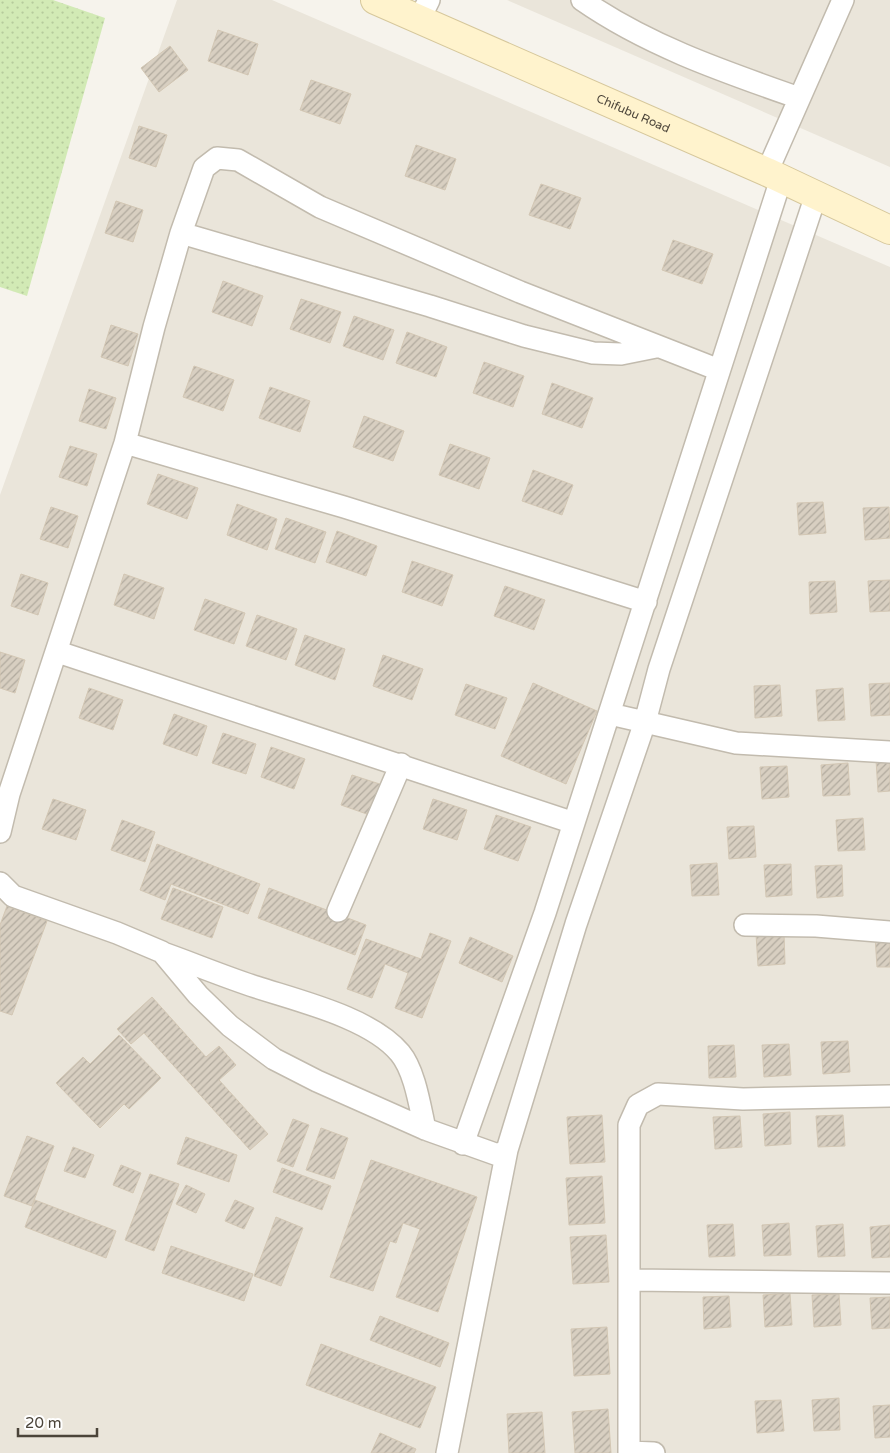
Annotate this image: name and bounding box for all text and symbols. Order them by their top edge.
street label: Chifubu Road [594,91,672,136]
scale bar [18,1406,96,1438]
text: 20 m [25,1414,62,1432]

